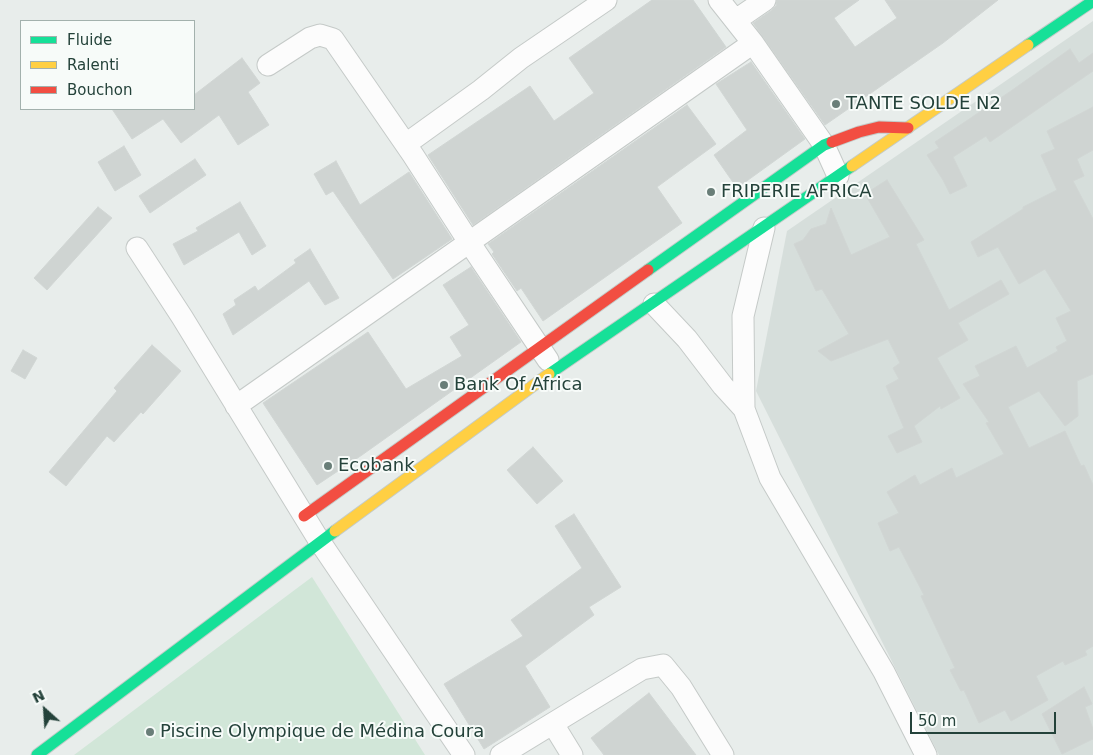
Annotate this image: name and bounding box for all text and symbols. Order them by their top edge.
legend [20,20,195,110]
text: Fluide [67,31,112,49]
text: Ralenti [67,56,119,74]
text: Bouchon [67,81,132,99]
place label: TANTE SOLDE N2 [846,93,1001,115]
marker: TANTE SOLDE N2 [830,98,842,110]
place label: FRIPERIE AFRICA [721,181,872,203]
marker: FRIPERIE AFRICA [705,186,717,198]
place label: Bank Of Africa [454,374,582,396]
marker: Bank Of Africa [438,379,450,391]
place label: Ecobank [338,455,415,477]
marker: Ecobank [322,460,334,472]
north arrow [20,685,70,735]
text: N [30,687,47,706]
scale bar [913,702,1059,734]
text: 50 m [918,712,956,730]
place label: Piscine Olympique de Médina Coura [160,721,484,743]
marker: Piscine Olympique de Médina Coura [144,726,156,738]

